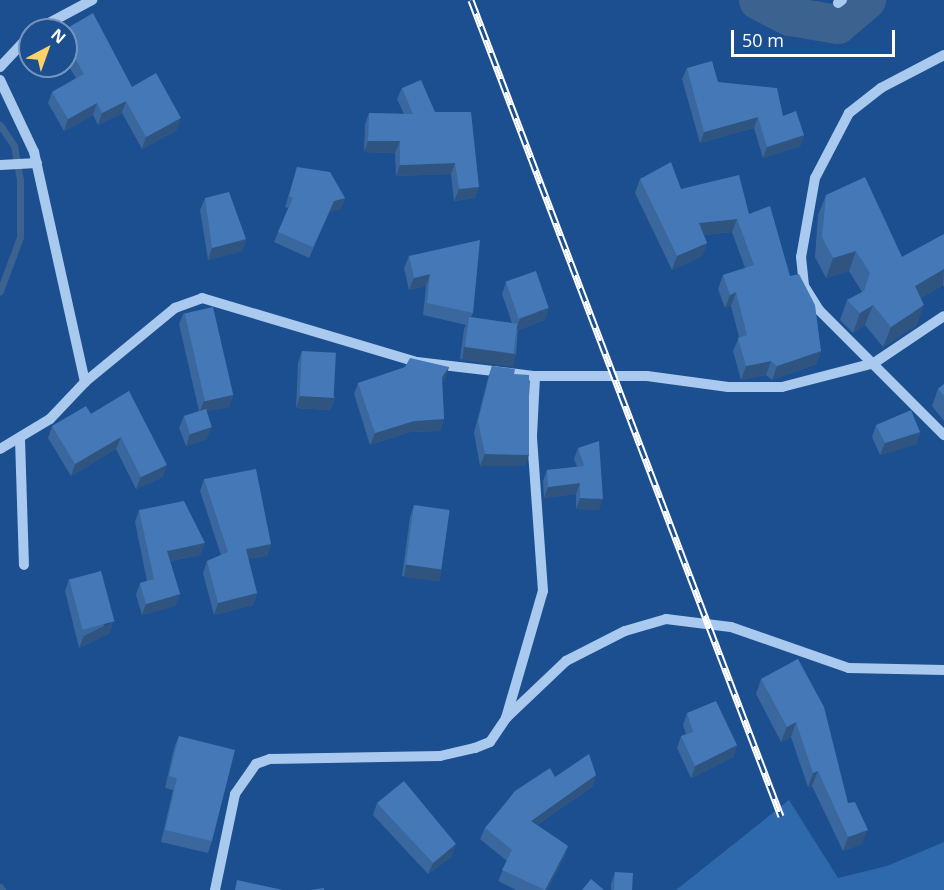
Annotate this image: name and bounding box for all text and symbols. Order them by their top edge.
north arrow [18,18,78,78]
scale bar [734,18,898,56]
text: N [46,23,71,48]
text: 50 m [742,28,784,52]

